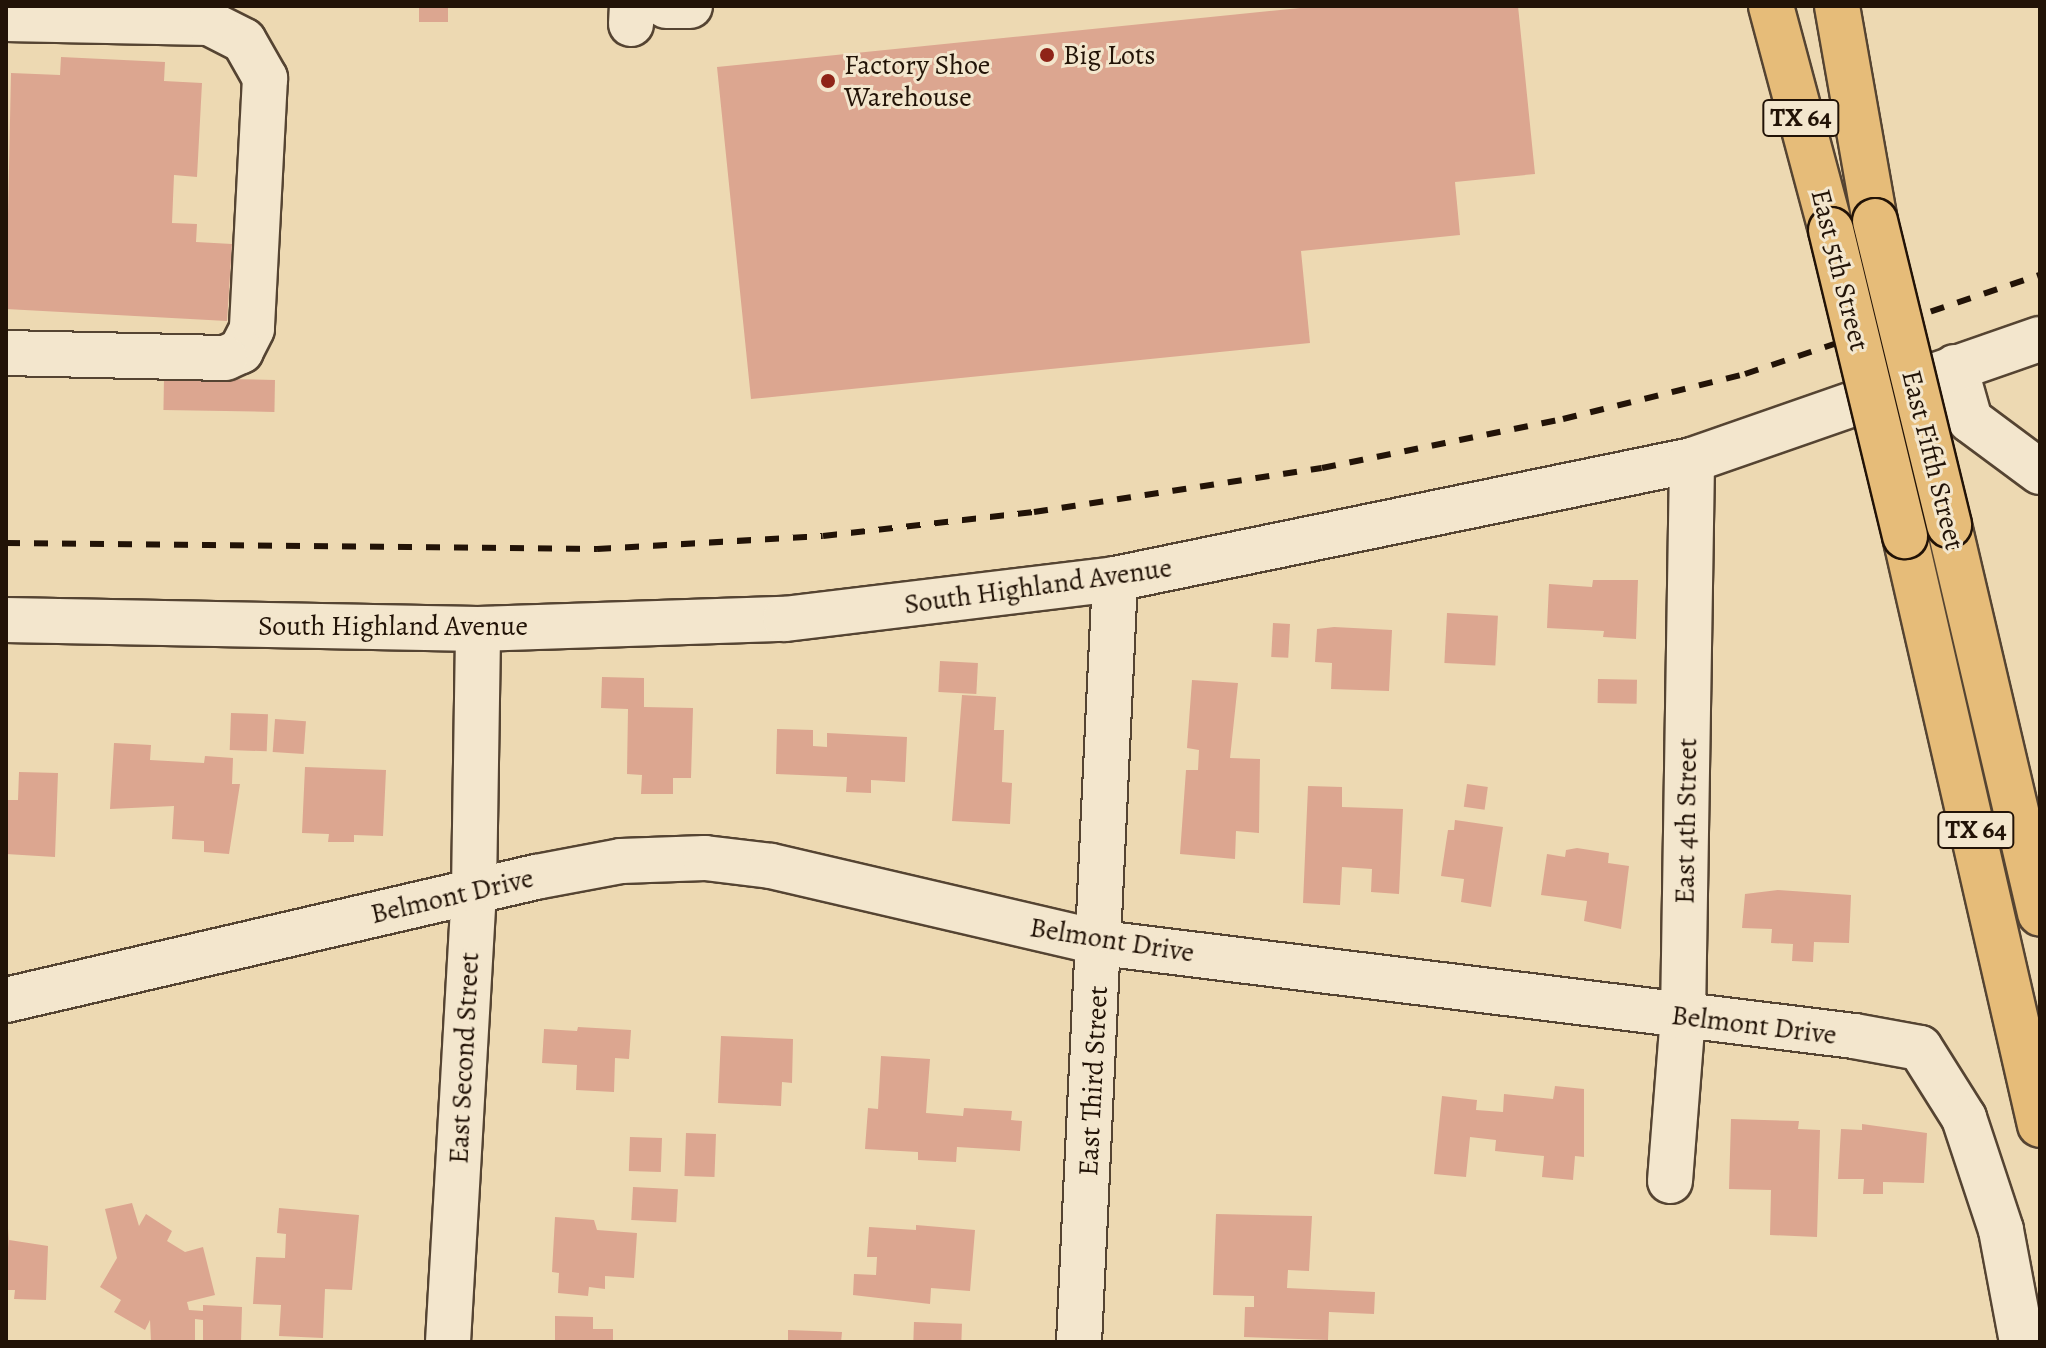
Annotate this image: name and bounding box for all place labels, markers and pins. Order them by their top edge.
place label: Big Lots [1063,38,1156,72]
marker: Big Lots [1038,46,1056,64]
place label: Factory Shoe Warehouse [844,48,990,114]
marker: Factory Shoe Warehouse [819,72,837,90]

